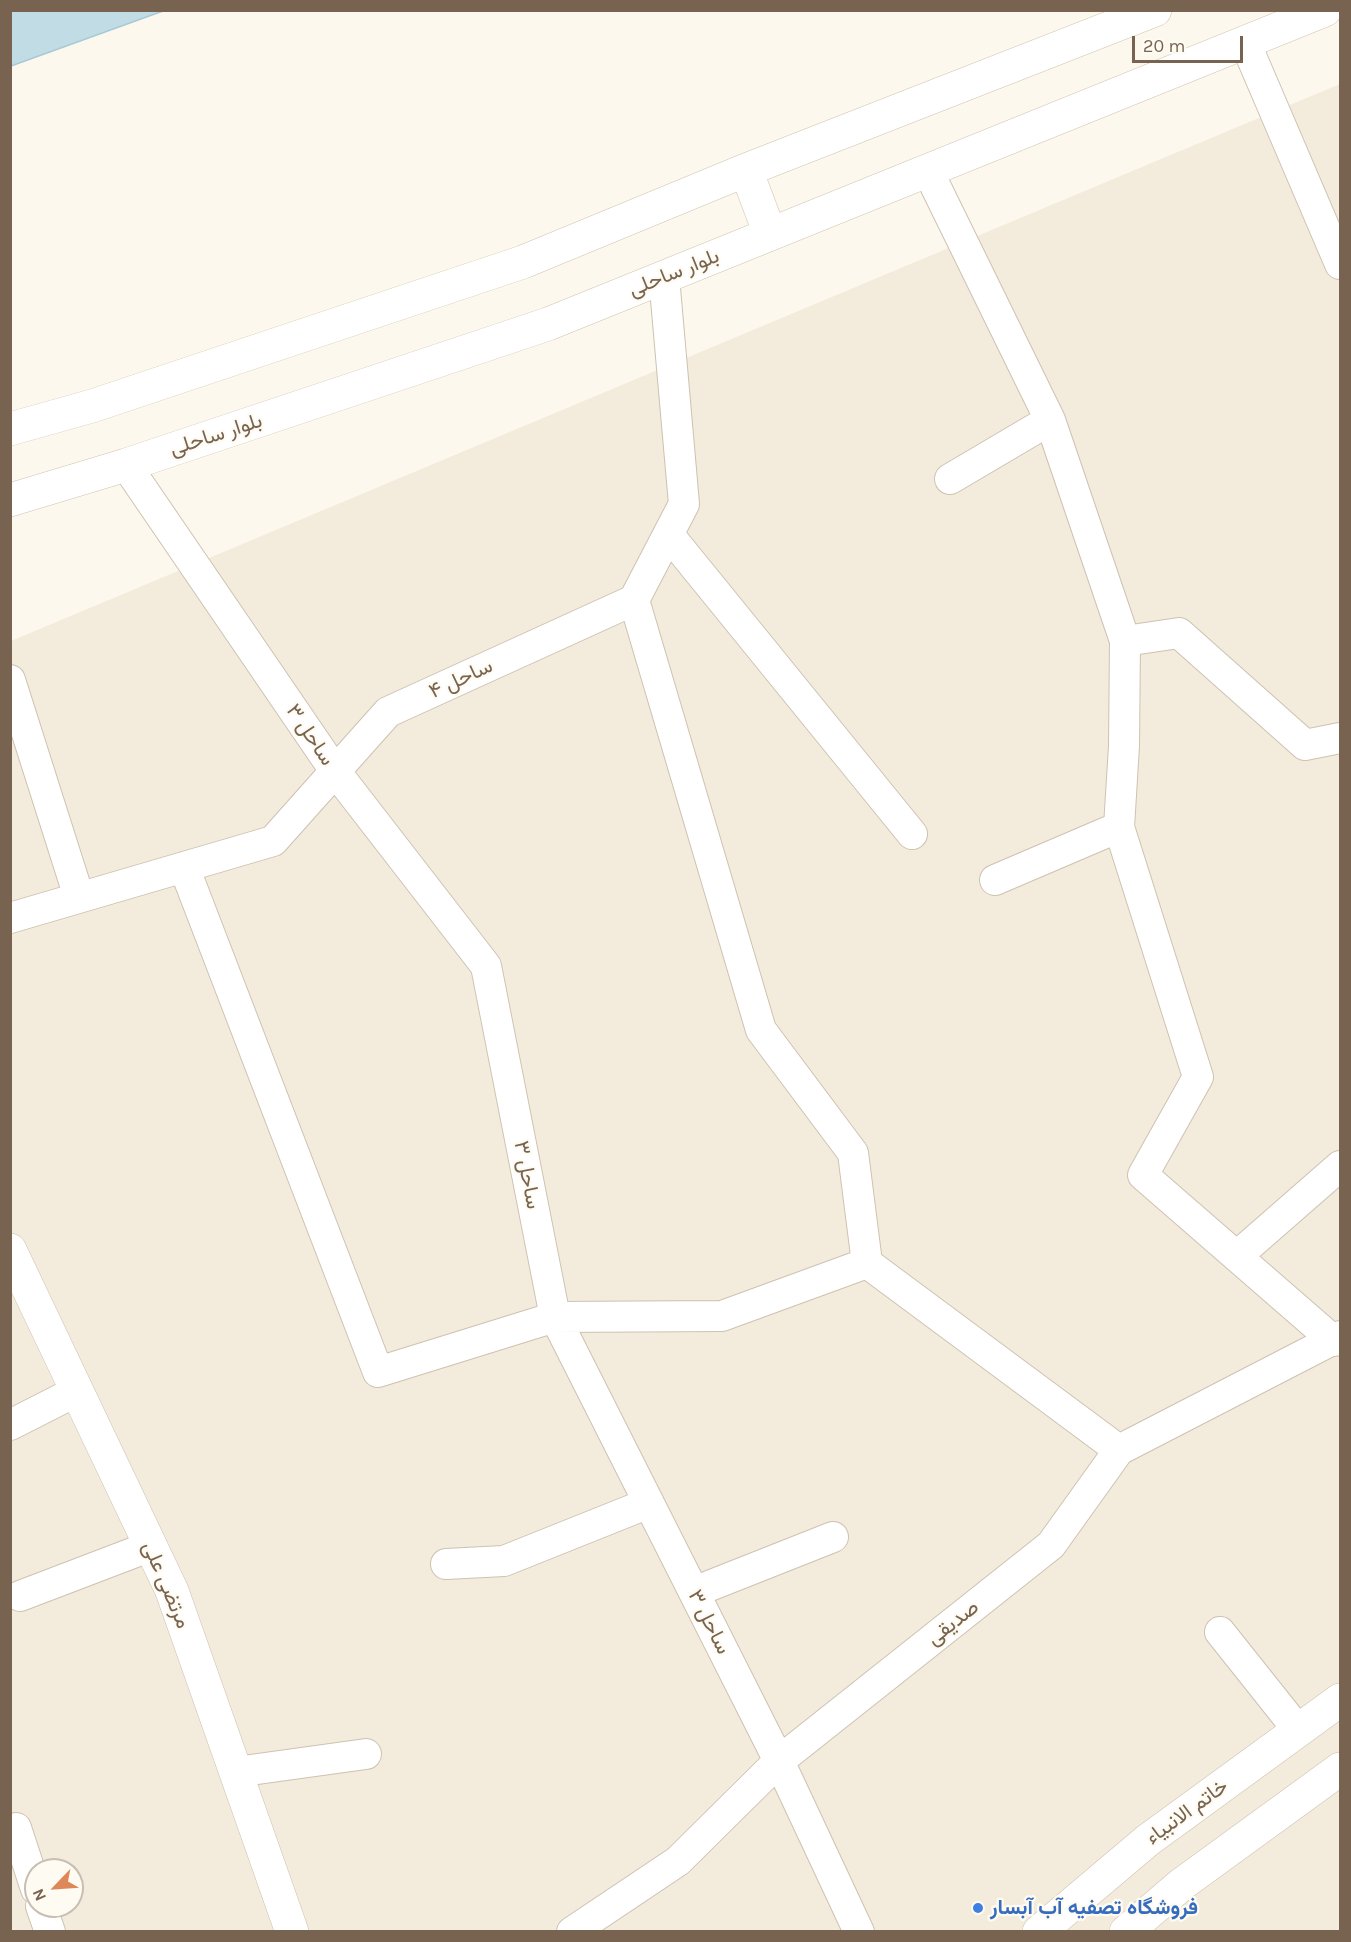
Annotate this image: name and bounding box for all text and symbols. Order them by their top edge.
scale bar [1135,24,1246,62]
text: 20 m [1143,35,1185,57]
street label: بلوار ساحلی [625,243,723,303]
street label: بلوار ساحلی [167,408,265,462]
street label: ساحل ۴ [425,653,497,705]
street label: ساحل ۳ [280,699,340,771]
street label: ساحل ۳ [508,1139,546,1211]
street label: مرتضی علی [136,1538,196,1632]
street label: ساحل ۳ [682,1586,736,1658]
street label: صدیقی [922,1595,984,1651]
street label: خاتم الانبیاء [1141,1774,1233,1850]
north arrow [24,1858,84,1918]
text: N [28,1886,50,1904]
place label: فروشگاه تصفیه آب آبسار [990,1895,1198,1921]
marker: فروشگاه تصفیه آب آبسار [971,1901,985,1915]

